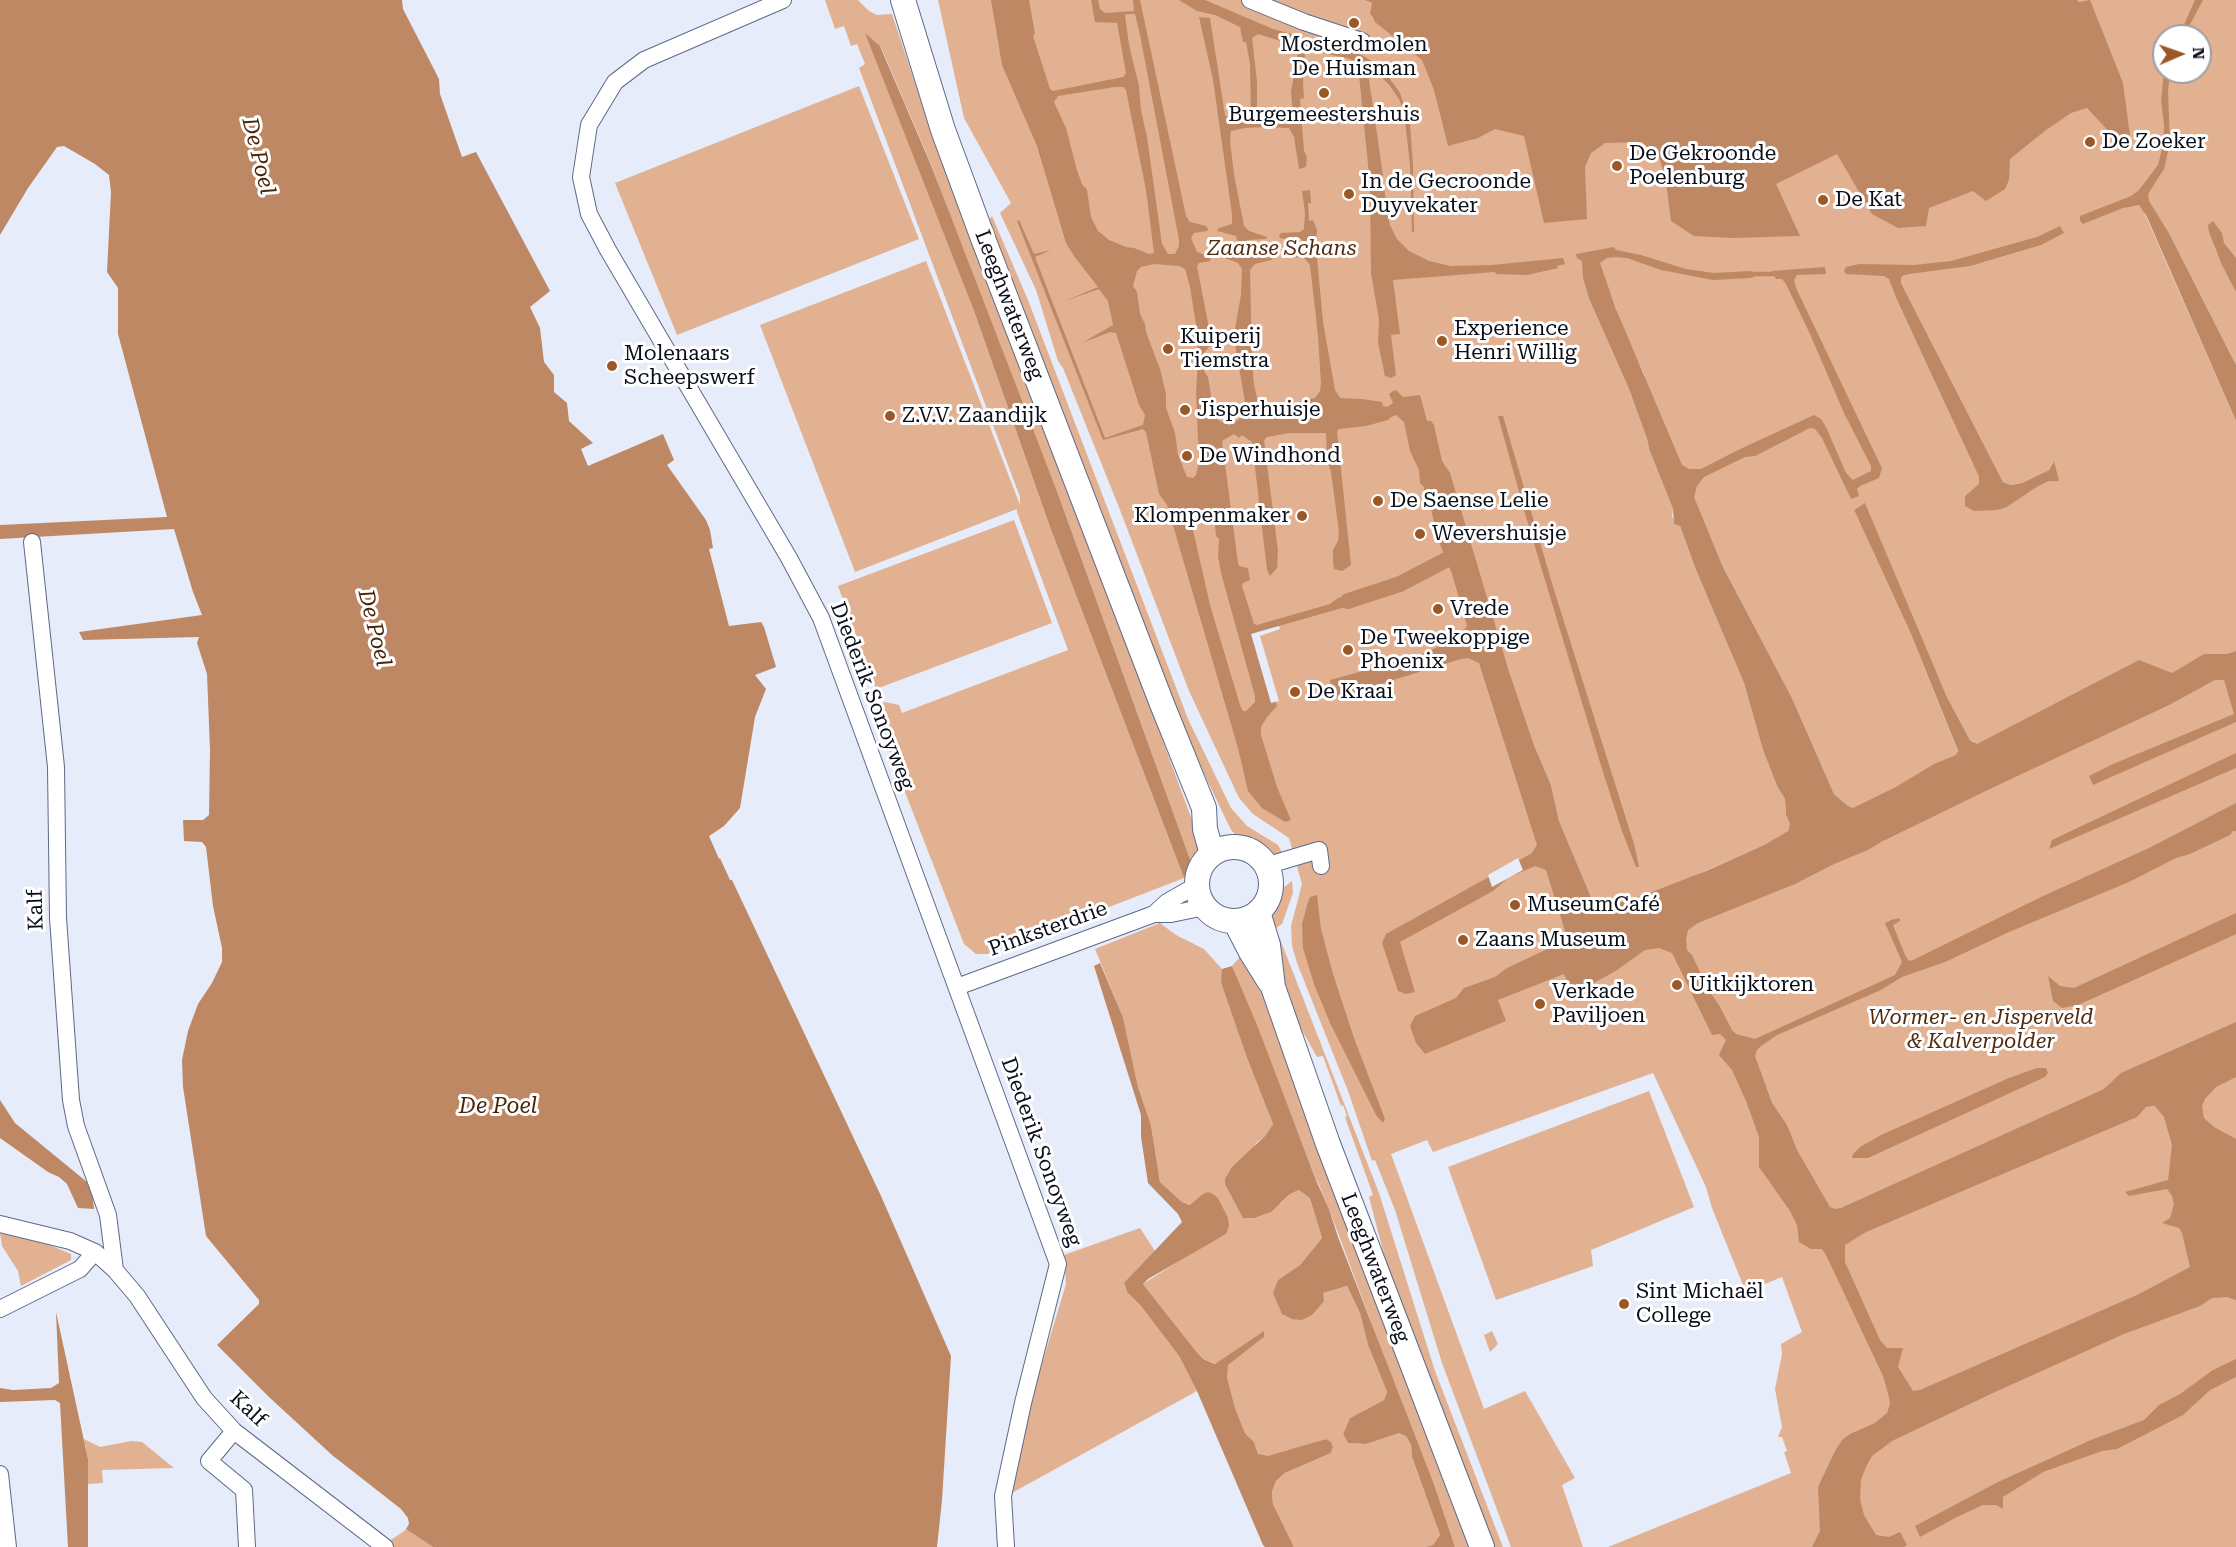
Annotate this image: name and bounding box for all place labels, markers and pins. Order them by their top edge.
marker: Mosterdmolen De Huisman [1347,16,1361,30]
place label: Mosterdmolen De Huisman [1280,32,1428,82]
marker: Burgemeestershuis [1317,86,1331,100]
place label: Burgemeestershuis [1228,102,1420,128]
place label: De Zoeker [2102,129,2206,155]
marker: De Zoeker [2083,135,2097,149]
place label: De Gekroonde Poelenburg [1629,141,1776,191]
marker: De Gekroonde Poelenburg [1610,159,1624,173]
place label: In de Gecroonde Duyvekater [1361,169,1531,219]
marker: In de Gecroonde Duyvekater [1342,187,1356,201]
place label: De Kat [1835,187,1902,213]
marker: De Kat [1816,193,1830,207]
place label: Experience Henri Willig [1454,316,1577,366]
place label: Kuiperij Tiemstra [1180,324,1269,374]
marker: Experience Henri Willig [1435,334,1449,348]
place label: Molenaars Scheepswerf [624,341,755,391]
marker: Kuiperij Tiemstra [1161,342,1175,356]
marker: Molenaars Scheepswerf [605,359,619,373]
place label: Jisperhuisje [1197,397,1320,423]
place label: Z.V.V. Zaandijk [902,403,1047,429]
marker: Jisperhuisje [1178,403,1192,417]
marker: Z.V.V. Zaandijk [883,409,897,423]
place label: De Windhond [1199,443,1341,469]
marker: De Windhond [1180,449,1194,463]
place label: De Saense Lelie [1390,488,1548,514]
marker: De Saense Lelie [1371,494,1385,508]
place label: Klompenmaker [1134,503,1290,529]
marker: Klompenmaker [1295,509,1309,523]
place label: Wevershuisje [1432,521,1567,547]
marker: Wevershuisje [1413,527,1427,541]
place label: Vrede [1450,596,1509,622]
marker: Vrede [1431,602,1445,616]
place label: De Tweekoppige Phoenix [1360,625,1530,675]
marker: De Tweekoppige Phoenix [1341,643,1355,657]
place label: De Kraai [1307,679,1393,705]
marker: De Kraai [1288,685,1302,699]
place label: MuseumCafé [1527,892,1660,918]
marker: MuseumCafé [1508,898,1522,912]
place label: Zaans Museum [1475,927,1626,953]
marker: Zaans Museum [1456,933,1470,947]
place label: Uitkijktoren [1689,972,1814,998]
marker: Uitkijktoren [1670,978,1684,992]
place label: Verkade Paviljoen [1552,979,1645,1029]
marker: Verkade Paviljoen [1533,997,1547,1011]
place label: Sint Michaël College [1636,1279,1763,1329]
marker: Sint Michaël College [1617,1297,1631,1311]

